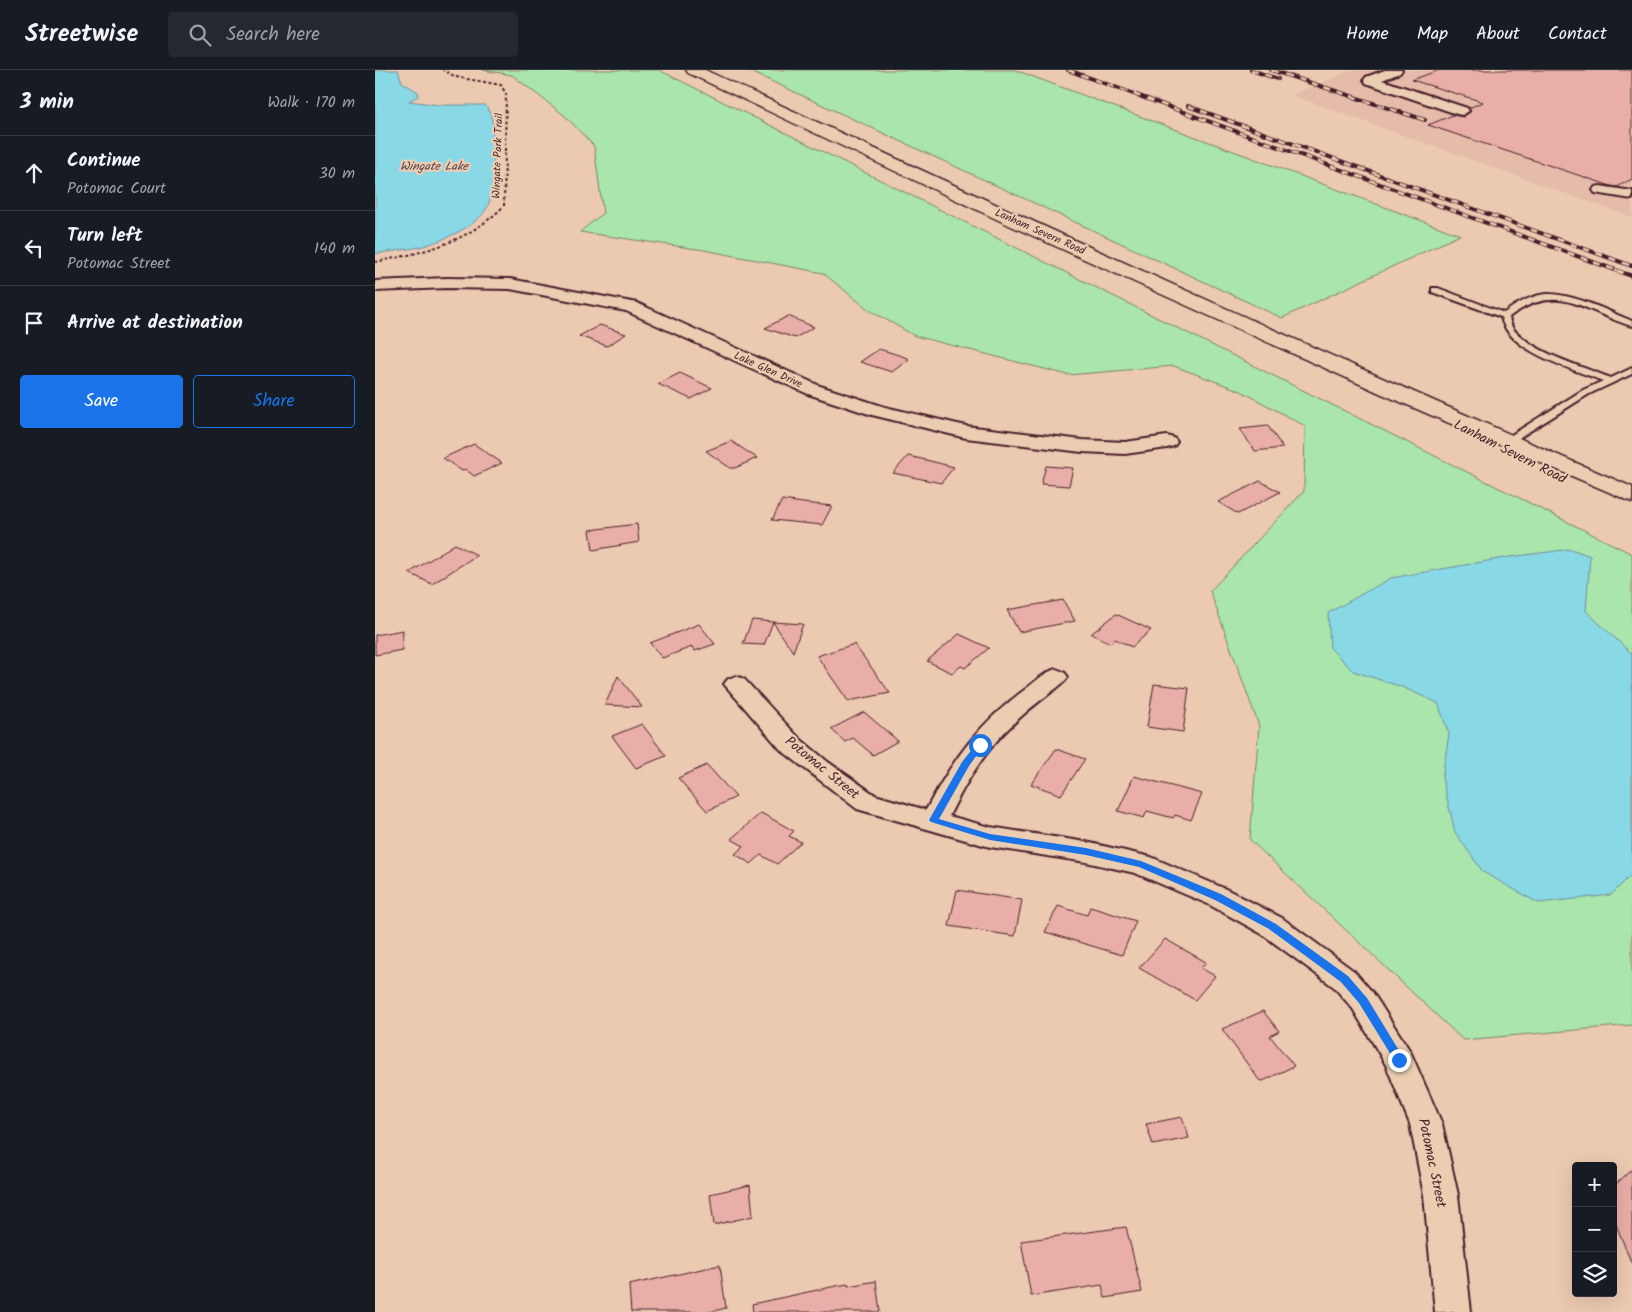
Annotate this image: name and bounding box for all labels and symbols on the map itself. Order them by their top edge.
street label: Wingate Park Trail [488,113,508,199]
water label: Wingate Lake [400,157,470,176]
street label: Lanham Severn Road [992,204,1089,260]
street label: Lake Glen Drive [731,347,805,393]
street label: Lanham Severn Road [1450,414,1571,490]
street label: Potomac Street [780,731,865,805]
route start [969,734,992,757]
route end [1388,1049,1411,1072]
street label: Potomac Street [1412,1116,1452,1210]

